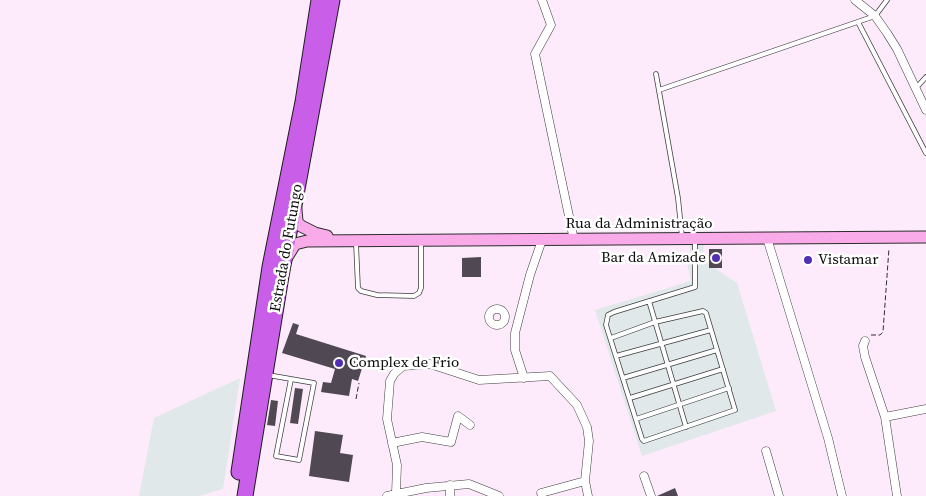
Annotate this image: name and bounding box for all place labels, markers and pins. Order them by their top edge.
place label: Bar da Amizade [601,249,706,267]
place label: Vistamar [818,251,878,269]
marker: Bar da Amizade [710,252,722,264]
marker: Vistamar [802,254,814,266]
place label: Complex de Frio [349,354,459,372]
marker: Complex de Frio [333,357,345,369]

